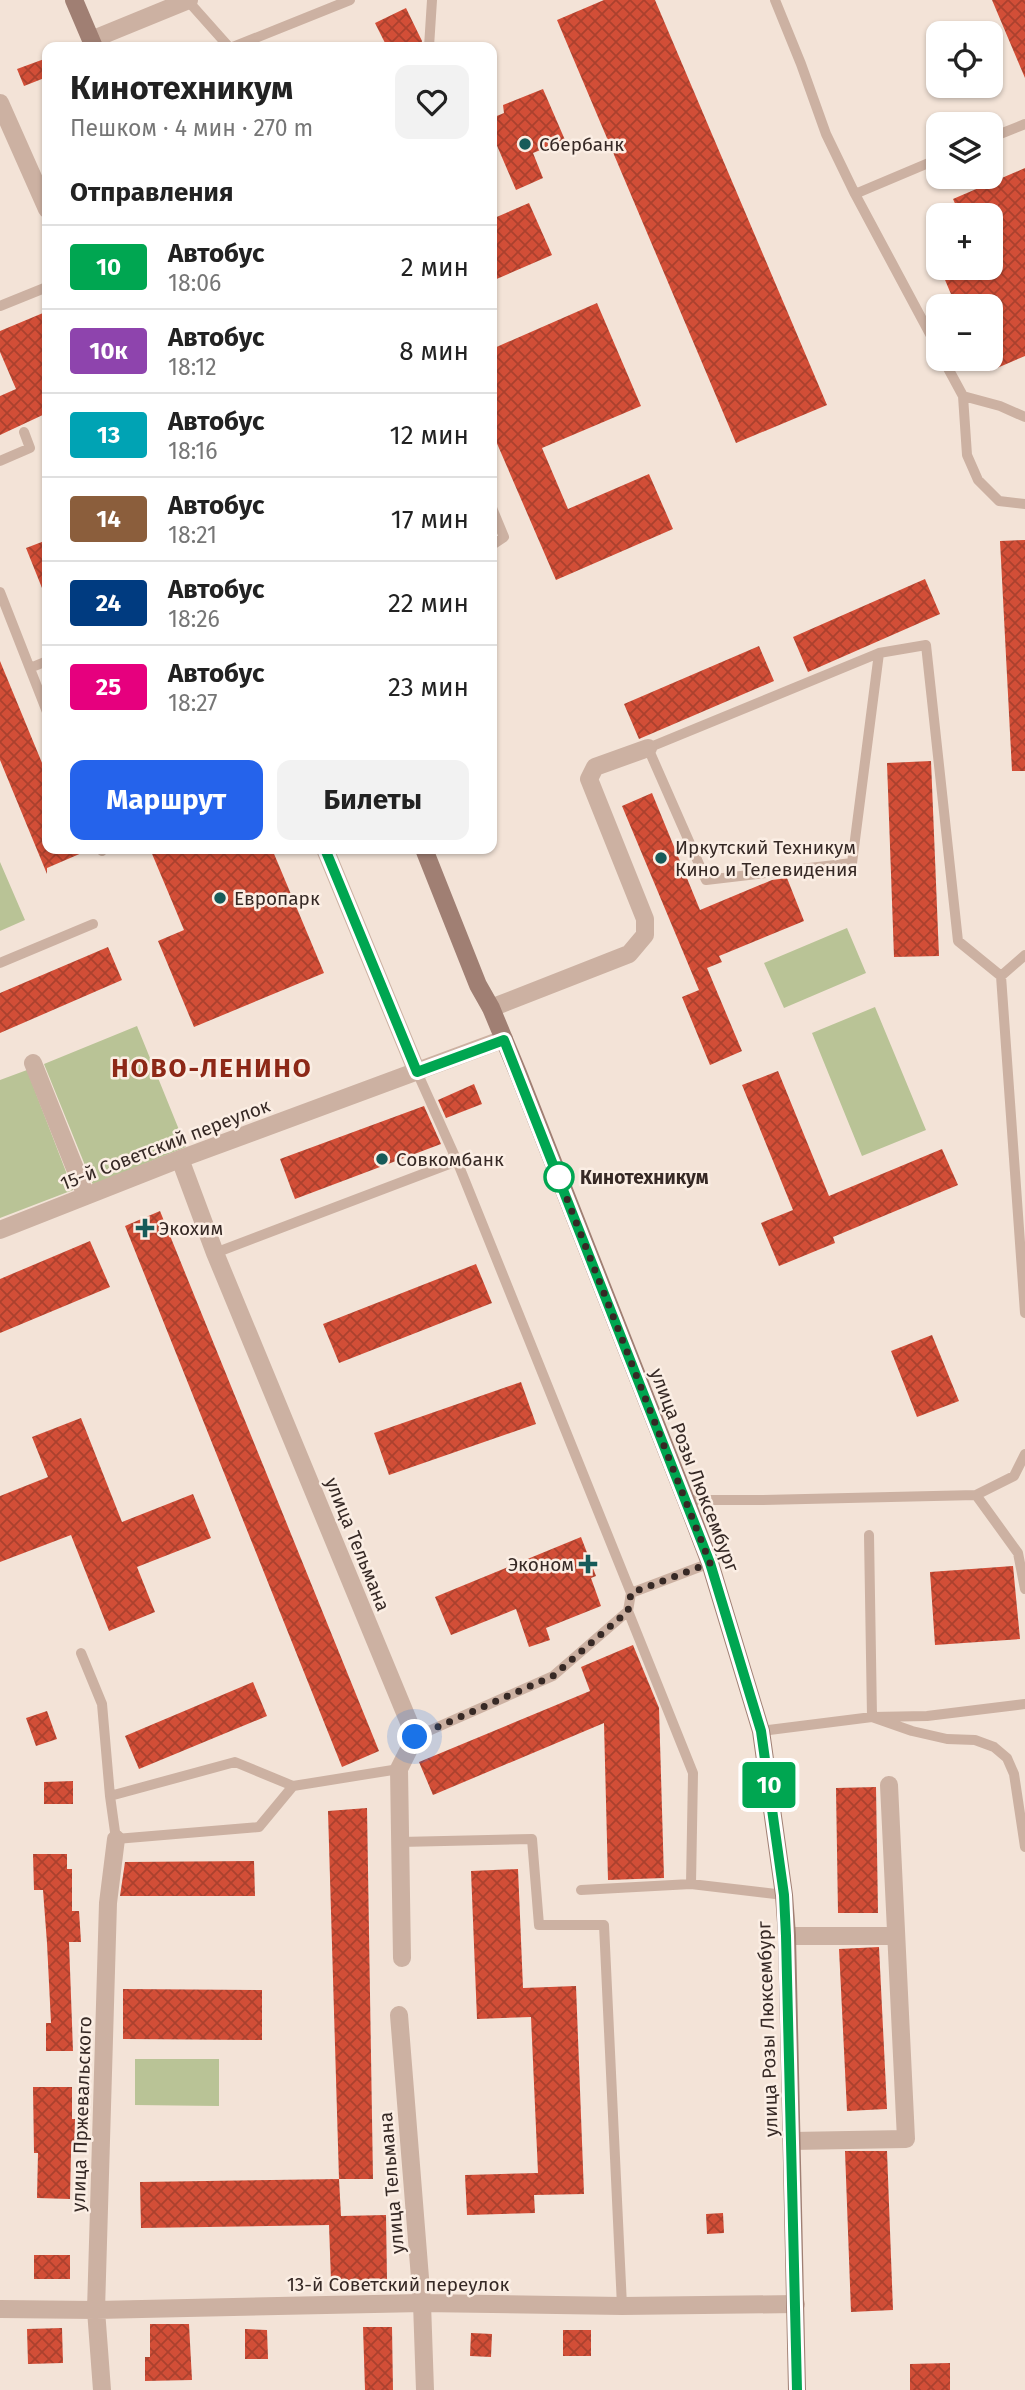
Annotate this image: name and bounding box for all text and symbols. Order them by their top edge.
map controls [926,21,1003,371]
button: locate [926,21,1003,98]
button: heart [395,65,469,139]
text: Кинотехникум [70,68,293,108]
button: layers [926,112,1003,189]
text: Пешком · 4 мин · 270 m [70,114,313,142]
place label: Сбербанк [539,133,624,156]
marker: Сбербанк [517,136,533,152]
text: Отправления [70,177,233,208]
button: + [926,203,1003,280]
text: Автобус [168,238,265,269]
text: 2 мин [401,252,469,283]
text: 10 [96,253,121,281]
text: 18:06 [168,269,221,297]
button: − [926,294,1003,371]
text: Автобус [168,322,265,353]
text: 8 мин [399,336,469,367]
text: 10к [89,337,128,365]
text: 18:12 [168,353,217,381]
text: Автобус [168,406,265,437]
text: 12 мин [390,420,469,451]
text: 13 [97,421,120,449]
text: 18:16 [168,437,217,465]
text: Автобус [168,490,265,521]
text: 17 мин [391,504,469,535]
text: 14 [96,505,121,533]
text: 18:21 [168,521,217,549]
text: Автобус [168,574,265,605]
text: 22 мин [388,588,469,619]
text: 24 [96,589,121,617]
text: 18:26 [168,605,220,633]
text: Автобус [168,658,265,689]
text: 23 мин [388,672,469,703]
text: 25 [96,673,121,701]
text: 18:27 [168,689,218,717]
button: Маршрут [70,760,263,840]
button: Билеты [277,760,469,840]
place label: Иркутский Техникум Кино и Телевидения [675,836,858,881]
marker: Иркутский Техникум Кино и Телевидения [653,850,669,866]
place label: Европарк [234,887,320,910]
marker: Европарк [212,890,228,906]
district label: НОВО-ЛЕНИНО [111,1053,313,1084]
street label: 15-й Советский переулок [57,1094,273,1195]
place label: Совкомбанк [396,1148,504,1171]
marker: Совкомбанк [374,1151,390,1167]
marker: Кинотехникум [544,1162,574,1192]
place label: Кинотехникум [580,1166,709,1189]
place label: Экохим [159,1217,223,1240]
marker: Экохим [137,1220,153,1236]
street label: улица Розы Люксембург [645,1365,744,1576]
street label: улица Тельмана [320,1474,395,1614]
place label: Эконом [508,1553,574,1576]
marker: Эконом [580,1556,596,1572]
your location [397,1719,432,1754]
line badge: 10 [738,1762,800,1808]
text: 10 [756,1771,782,1799]
street label: улица Розы Люксембург [752,1920,783,2137]
street label: улица Пржевальского [67,2016,96,2212]
street label: улица Тельмана [374,2111,409,2255]
street label: 13-й Советский переулок [287,2273,509,2296]

